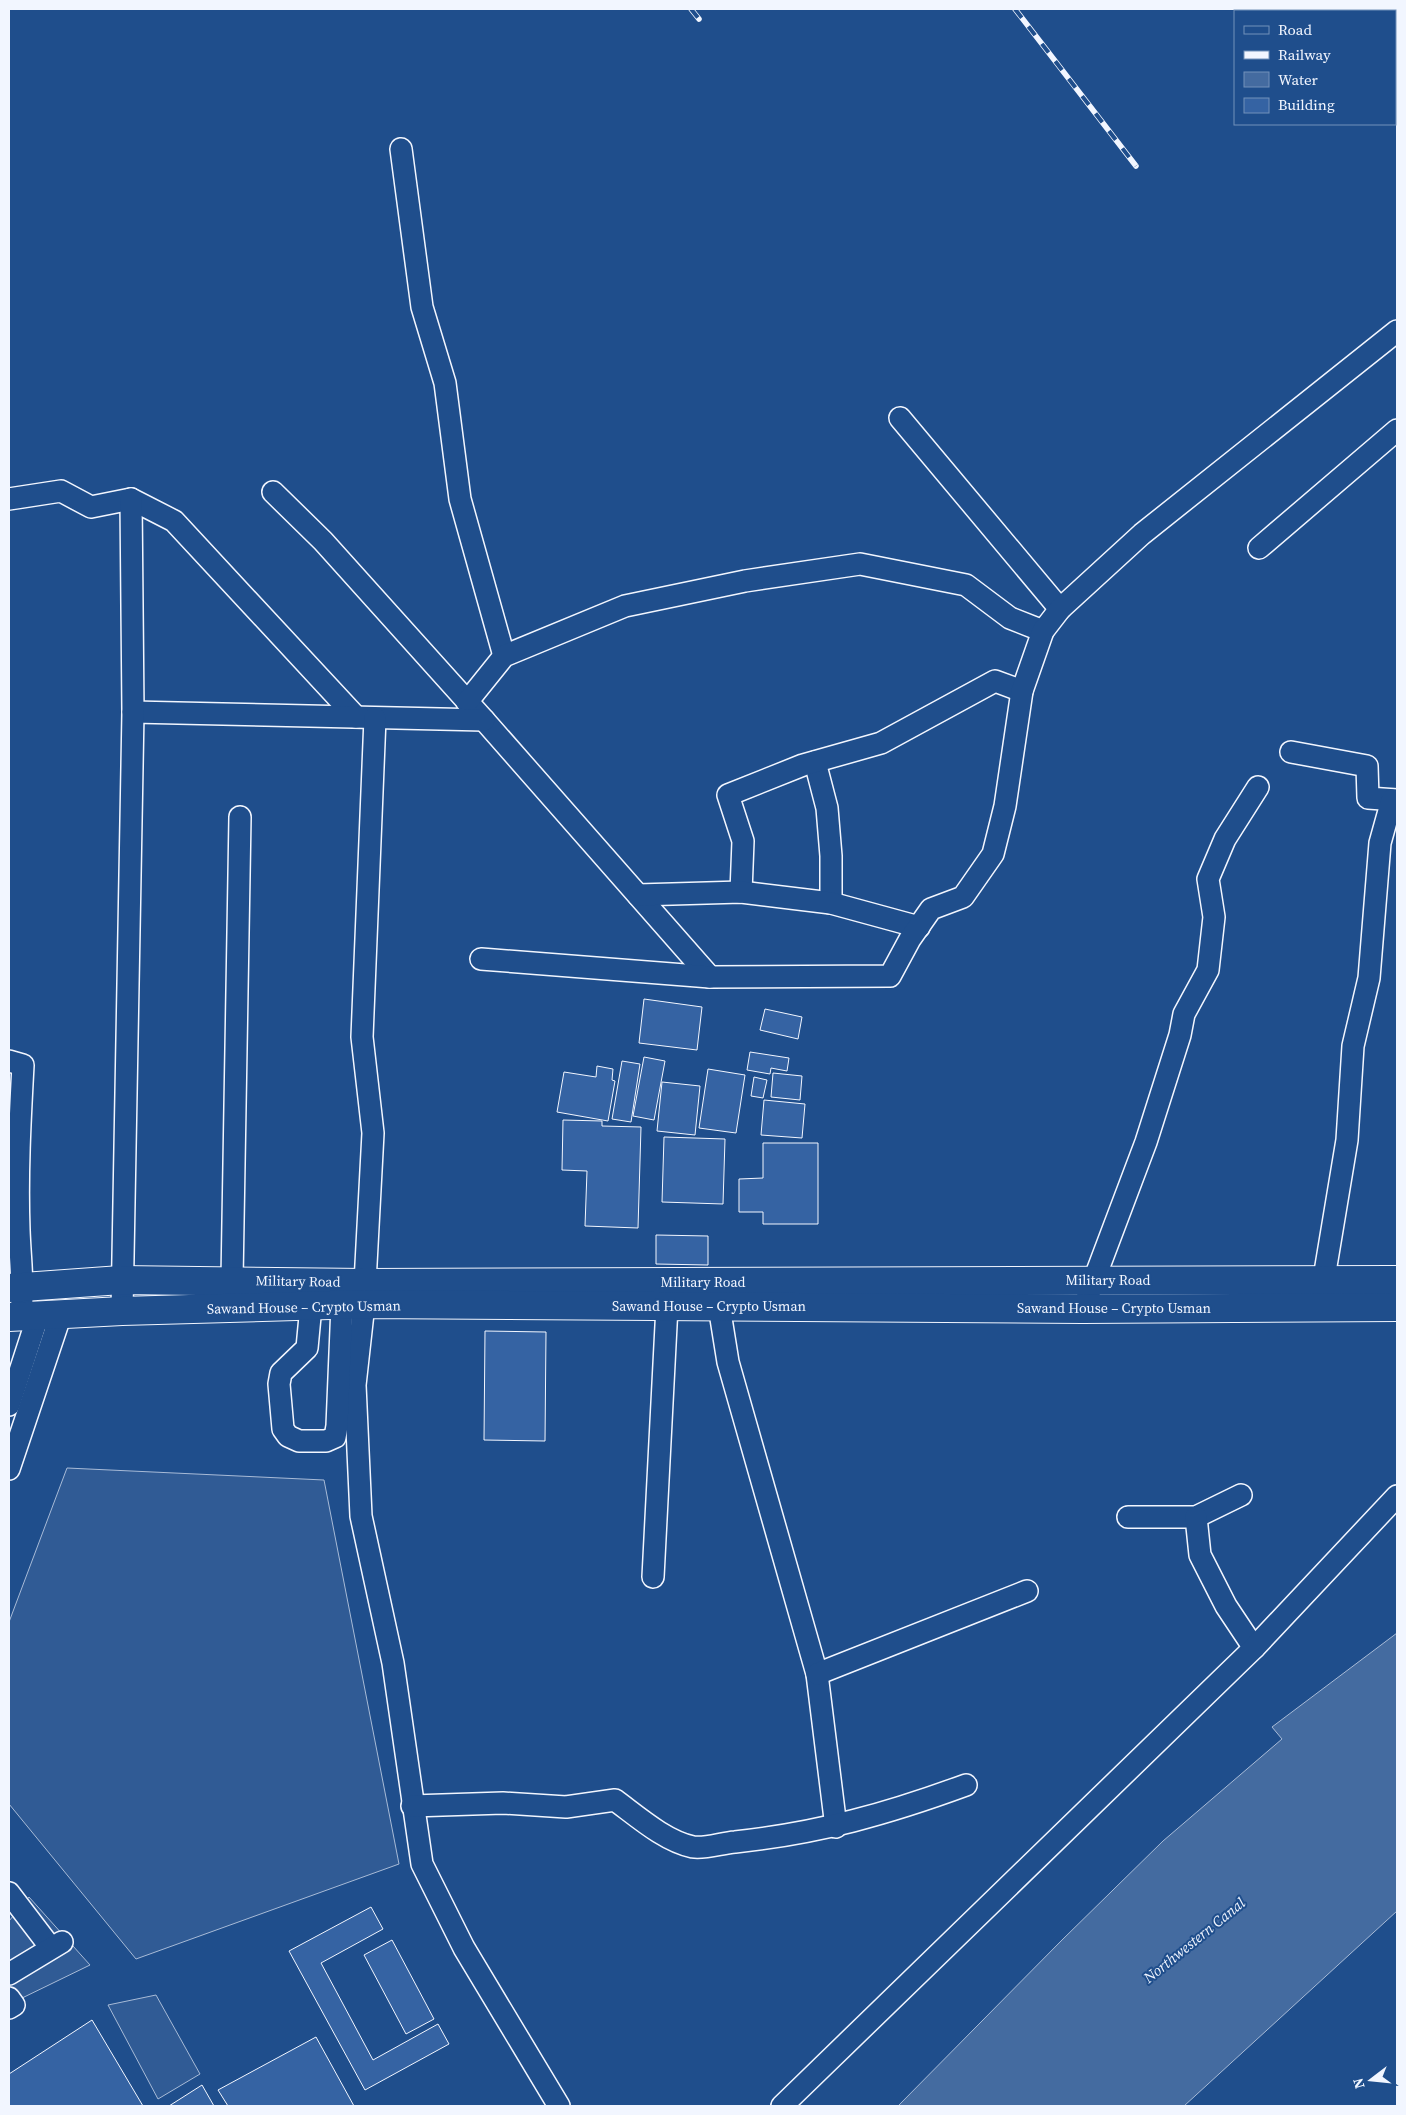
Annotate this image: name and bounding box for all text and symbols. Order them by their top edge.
legend [1234,10,1396,125]
text: Road [1278,19,1312,40]
text: Railway [1278,44,1331,65]
text: Water [1278,69,1319,90]
text: Building [1278,94,1335,115]
street label: Military Road [255,1270,341,1292]
street label: Military Road [1066,1270,1151,1290]
street label: Military Road [661,1272,746,1292]
street label: Sawand House – Crypto Usman [207,1295,402,1319]
street label: Sawand House – Crypto Usman [612,1296,807,1316]
street label: Sawand House – Crypto Usman [1017,1298,1212,1318]
water label: Northwestern Canal [1138,1892,1250,1988]
north arrow [1346,2055,1396,2105]
text: N [1347,2076,1370,2091]

